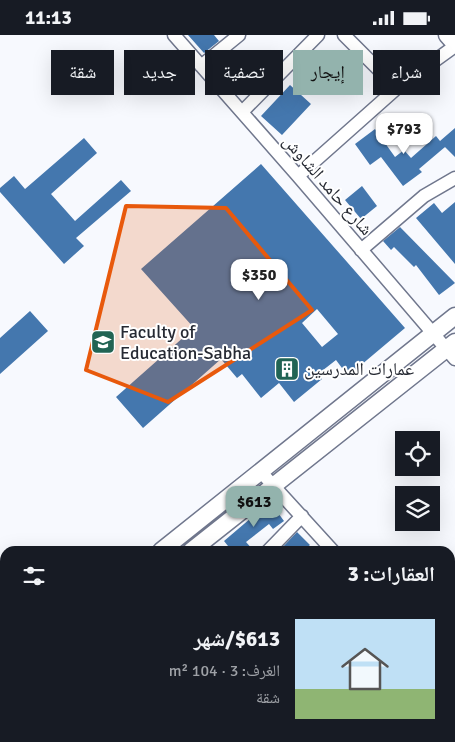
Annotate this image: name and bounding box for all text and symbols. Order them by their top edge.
text: 11:13 [25,6,72,30]
chip: شقة [51,50,114,95]
chip: جديد [124,50,195,95]
chip: تصفية [205,50,283,95]
chip: إيجار [293,50,363,95]
chip: شراء [373,50,440,95]
pin: $793 [374,113,434,155]
text: $793 [387,119,421,139]
street label: شارع حامد الشاوش [278,130,378,240]
pin: $350 [229,259,289,301]
text: $350 [242,265,276,285]
place label: Faculty of Education-Sabha [120,321,251,364]
school or university icon: Faculty of Education-Sabha [90,329,116,355]
building icon: عمارات المدرسين [274,356,300,382]
place label: عمارات المدرسين [304,358,414,380]
map controls [395,431,440,531]
button: locate [395,431,440,476]
pin: $613 [224,485,284,528]
button: layers [395,486,440,531]
text: $613 [237,492,271,512]
text: العقارات: 3 [347,561,435,587]
icon: filters [20,562,48,590]
text: $613/شهر [194,626,280,652]
icon: home [335,639,395,699]
text: الغرف: 3 · 104 m² [169,661,280,681]
text: شقة [256,688,280,708]

